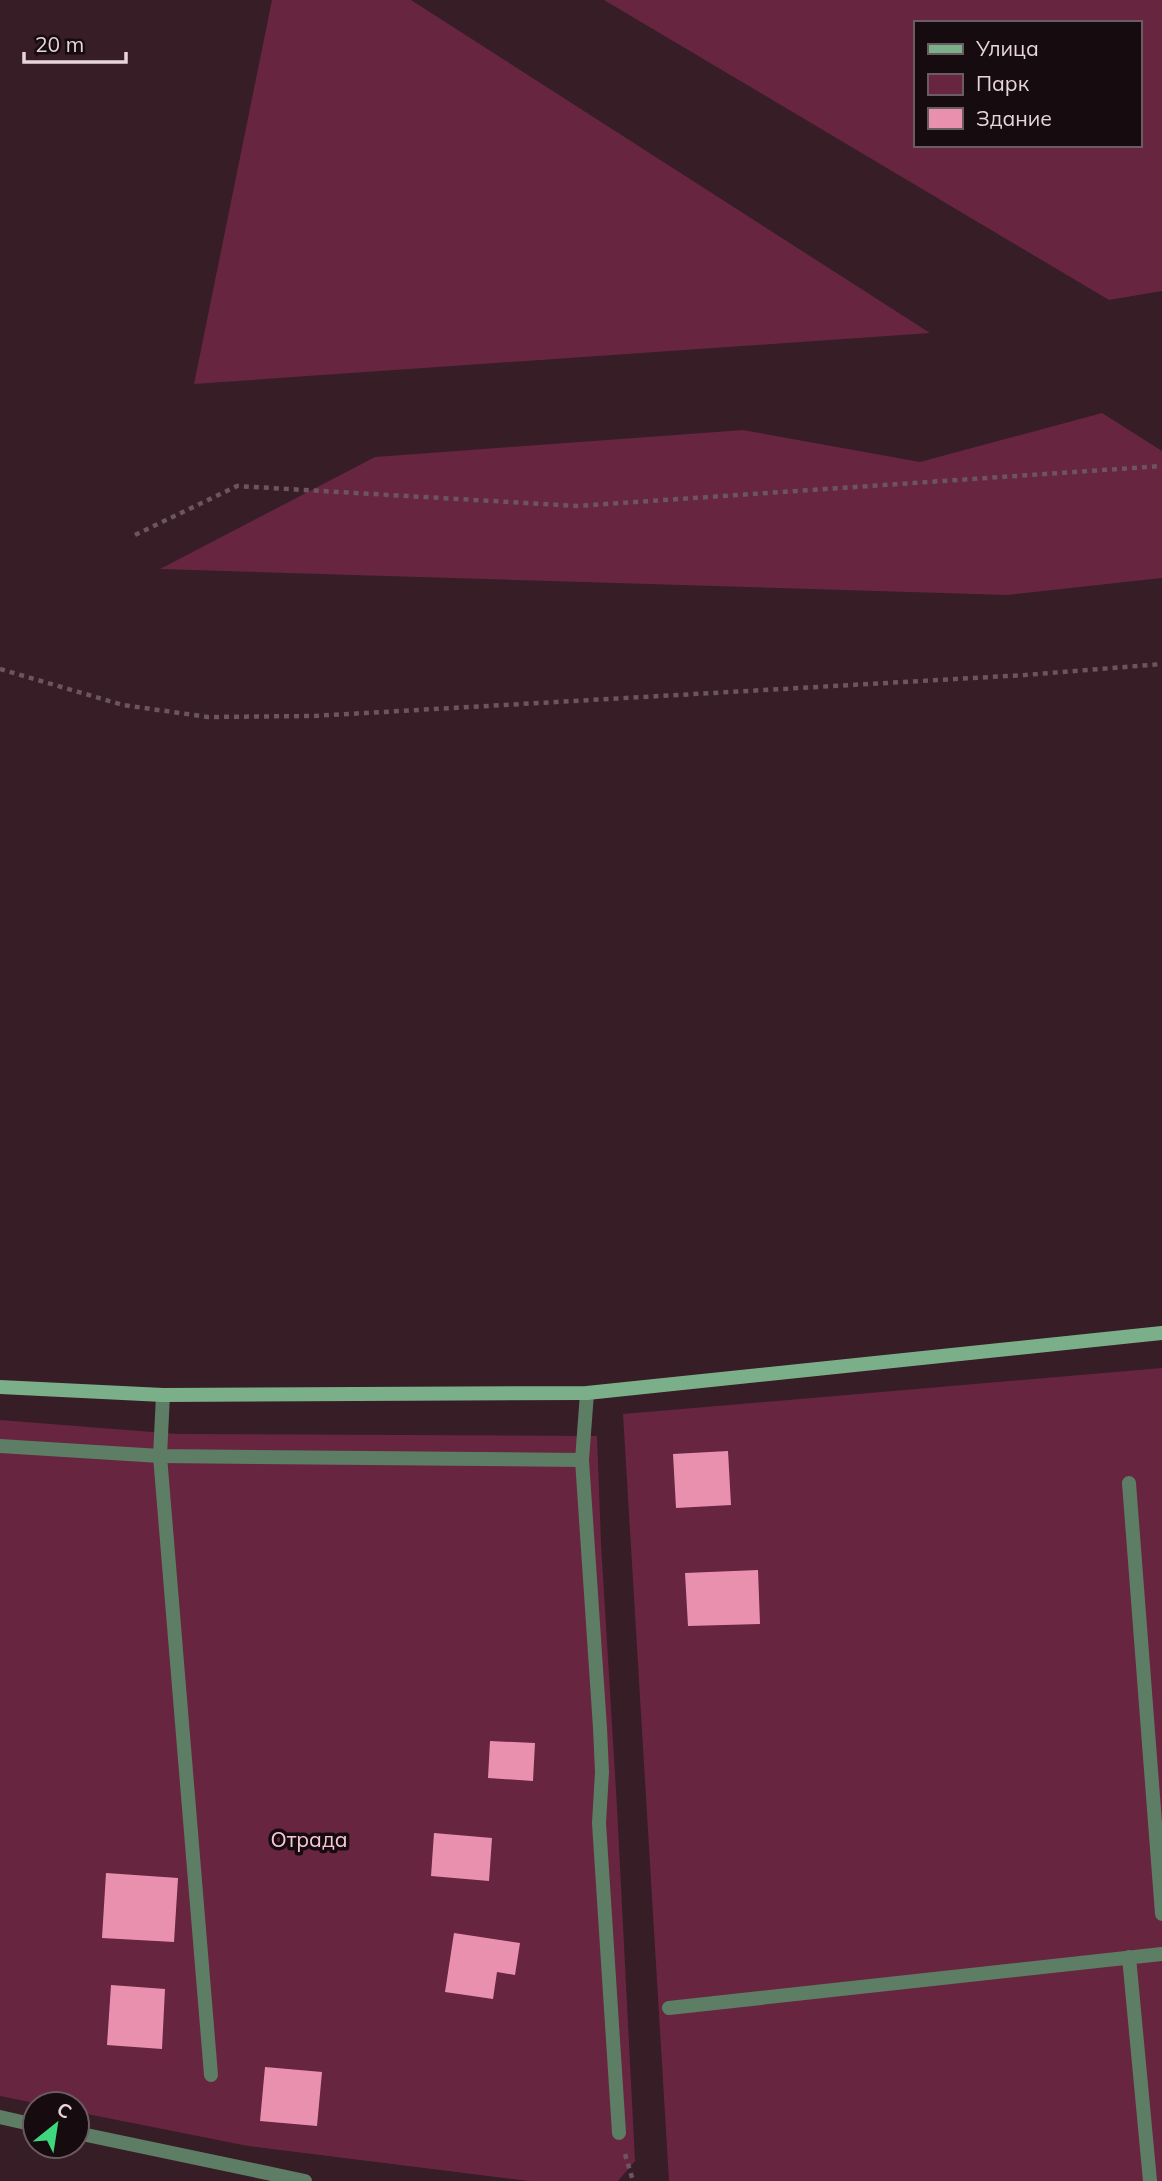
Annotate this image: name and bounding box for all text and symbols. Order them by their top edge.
scale bar [24,21,126,65]
legend [914,21,1141,147]
text: 20 m [35,31,84,57]
text: Улица [975,35,1039,61]
text: Парк [976,70,1030,96]
text: Здание [976,105,1052,131]
park label: Отрада [271,1826,347,1852]
north arrow [21,2090,91,2160]
text: С [53,2097,76,2124]

